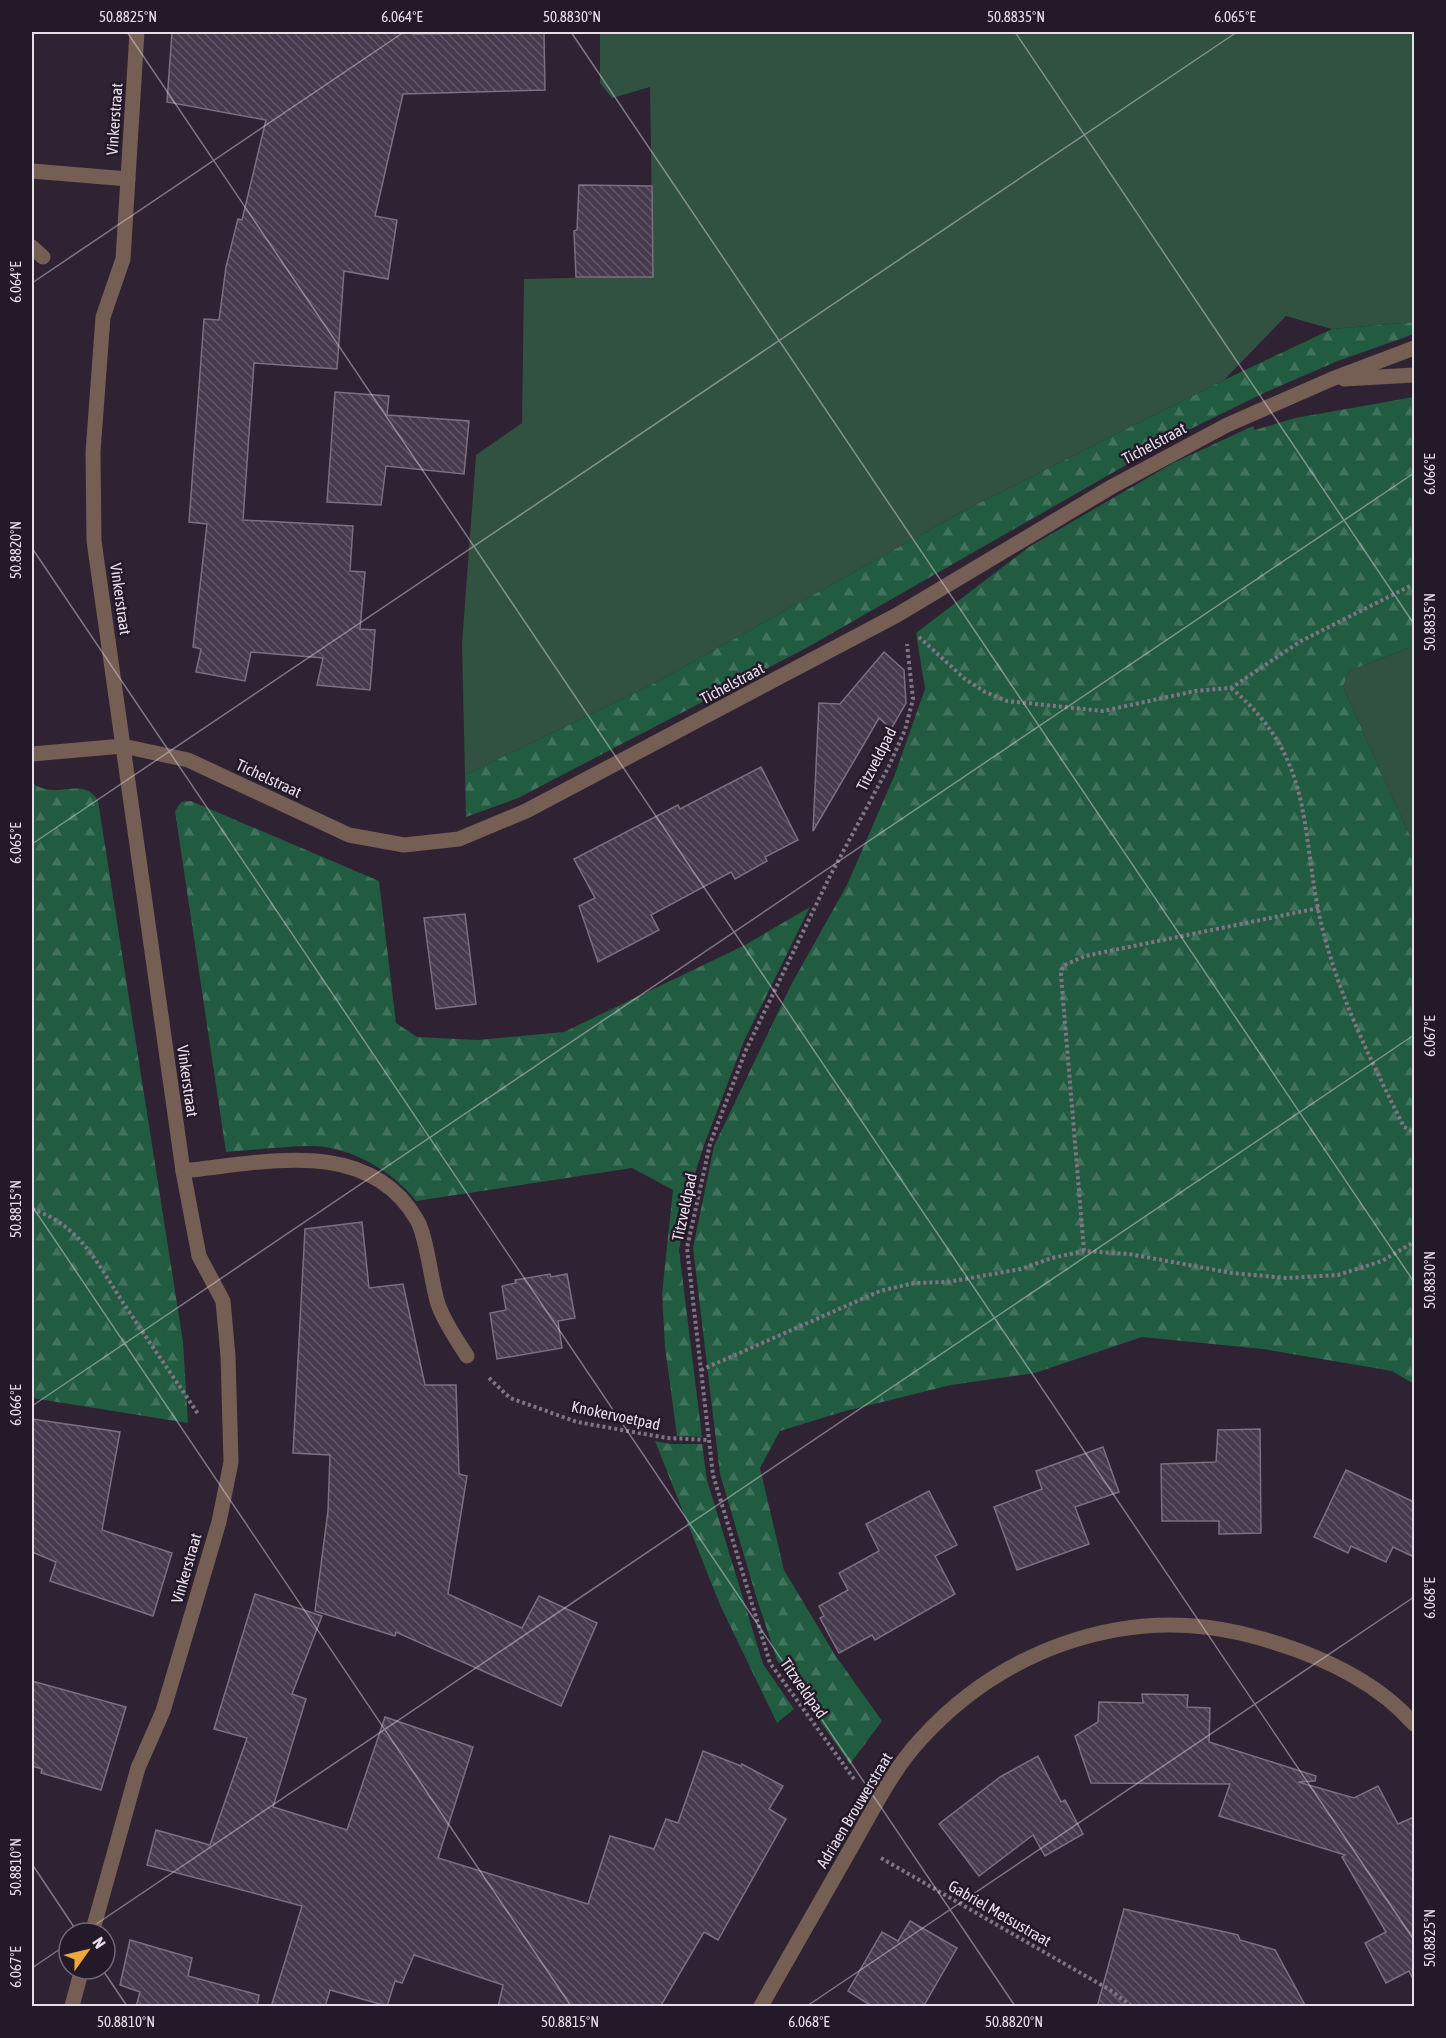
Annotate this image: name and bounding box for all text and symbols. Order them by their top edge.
text: 50.8825°N [99,8,157,25]
text: 6.064°E [381,8,423,25]
text: 50.8830°N [543,8,601,25]
text: 50.8835°N [987,8,1045,25]
text: 6.065°E [1214,8,1256,25]
street label: Vinkerstraat [103,82,126,156]
text: 6.064°E [7,261,24,303]
street label: Tichelstraat [1119,419,1189,467]
text: 6.066°E [1421,453,1438,495]
text: 50.8820°N [7,521,24,579]
street label: Vinkerstraat [107,562,135,636]
text: 50.8835°N [1421,593,1438,651]
street label: Tichelstraat [697,659,767,707]
street label: Titzveldpad [852,724,901,794]
street label: Tichelstraat [234,755,305,801]
text: 6.065°E [7,822,24,864]
text: 6.067°E [1421,1015,1438,1057]
street label: Vinkerstraat [174,1044,202,1118]
street label: Titzveldpad [668,1172,701,1243]
text: 50.8815°N [7,1180,24,1238]
text: 50.8830°N [1421,1251,1438,1309]
text: 6.066°E [7,1384,24,1426]
street label: Knokervoetpad [570,1397,662,1434]
street label: Vinkerstraat [167,1530,205,1605]
text: 6.068°E [1421,1577,1438,1619]
street label: Titzveldpad [776,1655,831,1722]
street label: Adriaen Brouwerstraat [812,1749,896,1871]
text: 50.8810°N [7,1838,24,1896]
street label: Gabriel Metsustraat [945,1876,1055,1950]
text: 50.8825°N [1421,1909,1438,1967]
north arrow [57,1921,117,1981]
text: N [89,1934,110,1952]
text: 6.067°E [7,1946,24,1988]
text: 50.8810°N [97,2013,155,2030]
text: 50.8815°N [541,2013,599,2030]
text: 6.068°E [788,2013,830,2030]
text: 50.8820°N [985,2013,1043,2030]

